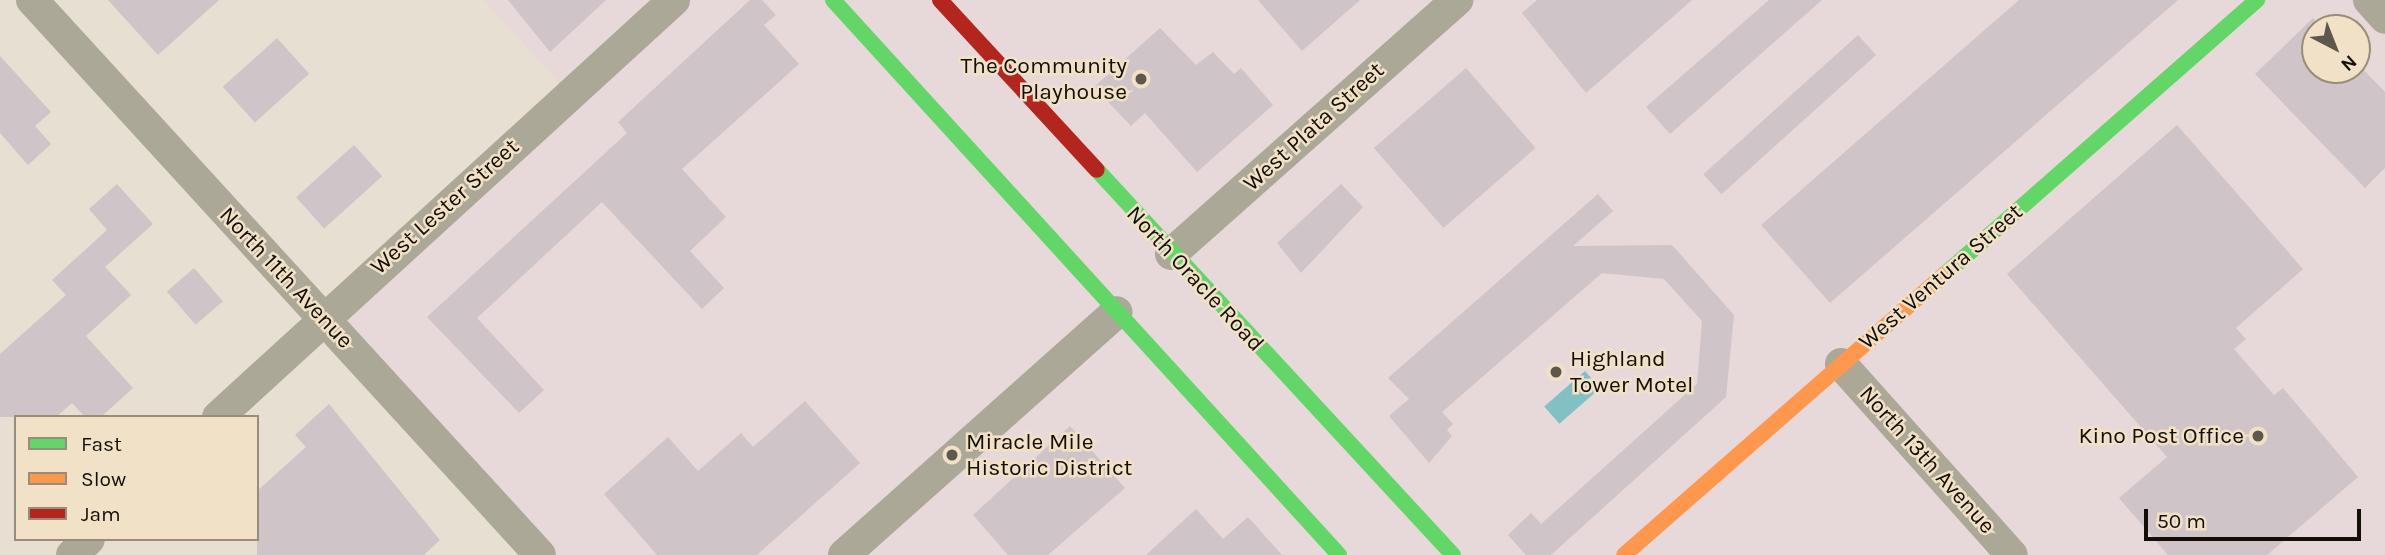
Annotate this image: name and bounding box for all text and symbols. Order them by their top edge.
north arrow [2301,14,2371,84]
text: N [2336,50,2361,76]
place label: The Community Playhouse [961,52,1127,106]
street label: West Plata Street [1238,57,1390,197]
marker: The Community Playhouse [1133,71,1149,87]
street label: West Lester Street [365,133,525,281]
street label: West Ventura Street [1854,198,2028,356]
street label: North Oracle Road [1120,200,1270,358]
street label: North 11th Avenue [213,201,359,355]
place label: Highland Tower Motel [1570,345,1693,399]
marker: Highland Tower Motel [1548,364,1564,380]
street label: North 13th Avenue [1853,380,2001,540]
legend [14,415,259,541]
place label: Kino Post Office [2079,422,2244,450]
place label: Miracle Mile Historic District [966,428,1132,482]
marker: Kino Post Office [2250,428,2266,444]
text: Fast [81,432,122,456]
marker: Miracle Mile Historic District [944,447,960,463]
text: Slow [81,467,126,491]
scale bar [2147,496,2364,540]
text: Jam [81,502,121,526]
text: 50 m [2157,509,2206,533]

